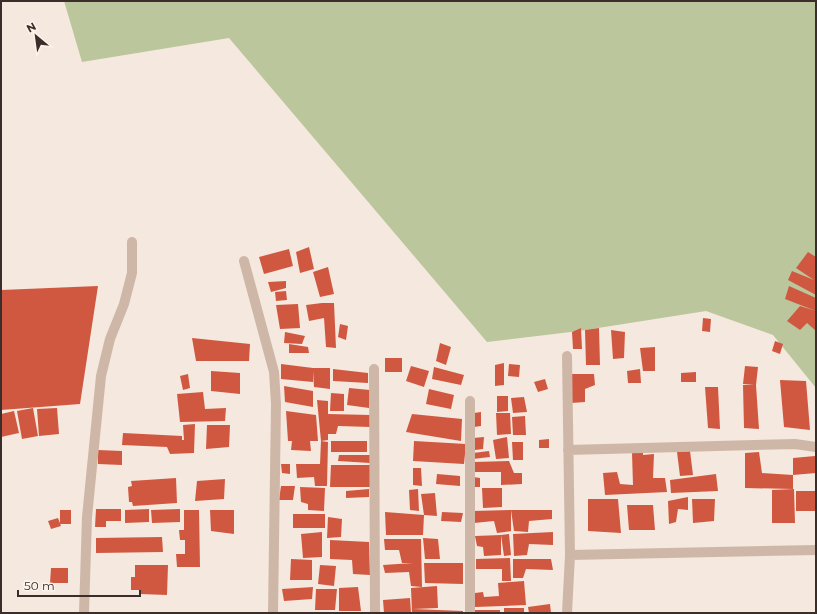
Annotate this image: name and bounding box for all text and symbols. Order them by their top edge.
north arrow [16,16,56,56]
text: N [24,19,38,36]
scale bar [18,572,140,598]
text: 50 m [24,578,55,593]

